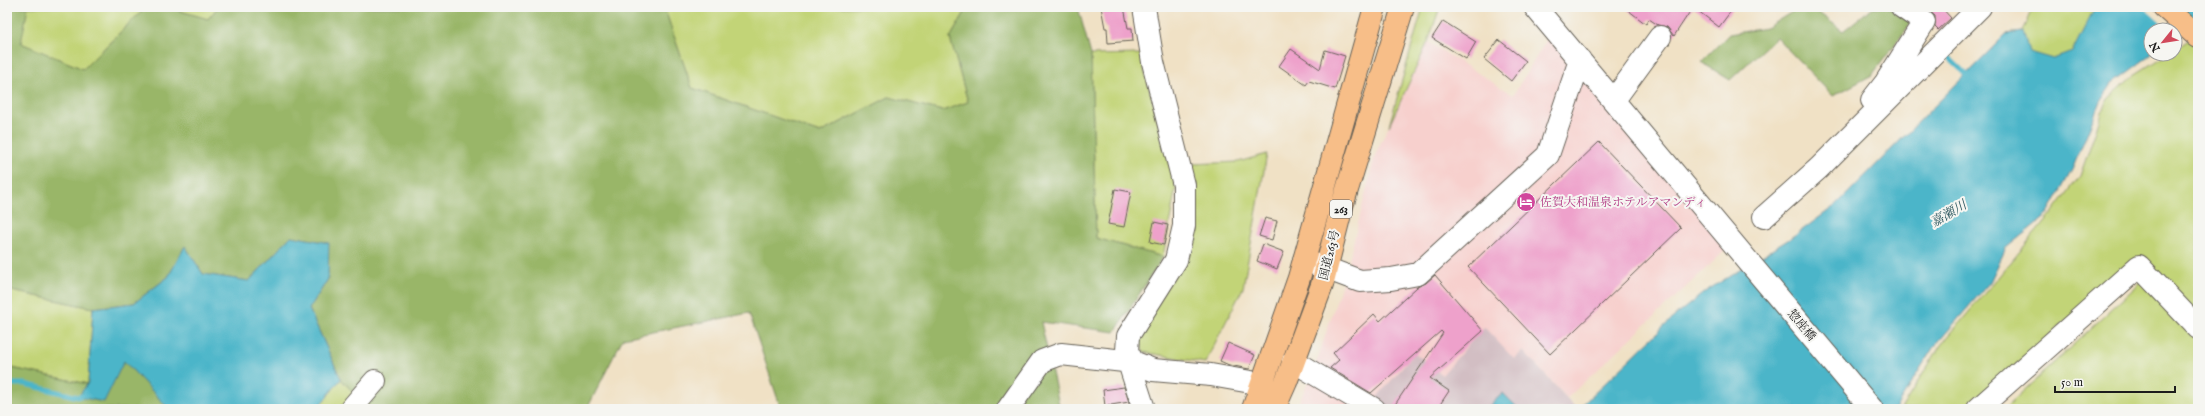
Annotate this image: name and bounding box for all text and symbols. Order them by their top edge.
north arrow [2143,22,2183,62]
text: N [2147,38,2164,55]
hotel icon: 佐賀大和温泉ホテルアマンディ [1515,191,1537,213]
place label: 佐賀大和温泉ホテルアマンディ [1540,195,1706,210]
water label: 嘉瀬川 [1928,196,1972,232]
road number: 263 [1330,200,1352,218]
street label: 国道263号 [1316,228,1343,282]
street label: 惣座橋 [1784,307,1819,344]
scale bar [2055,368,2175,394]
text: 50 m [2061,375,2083,390]

